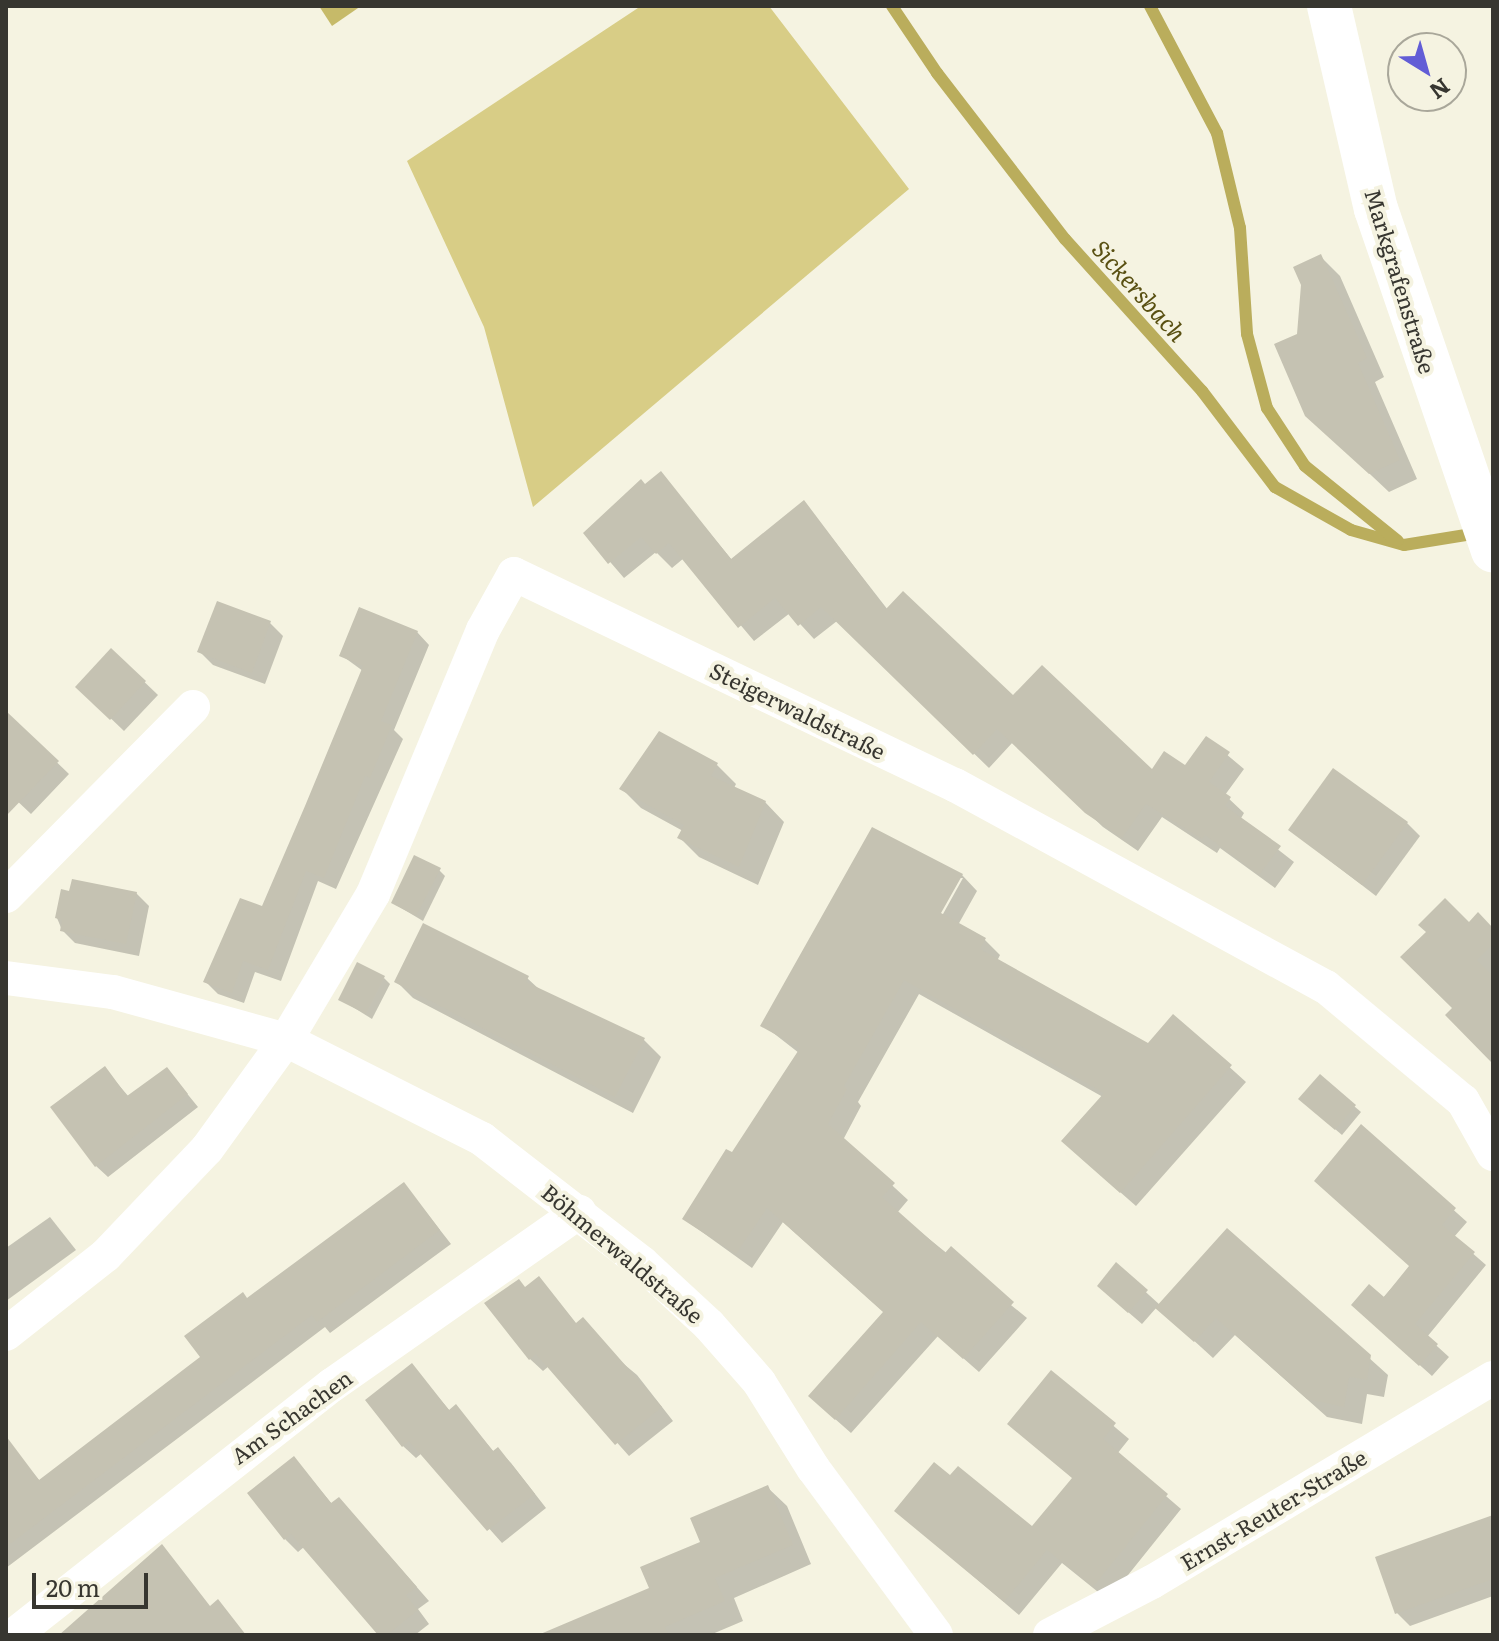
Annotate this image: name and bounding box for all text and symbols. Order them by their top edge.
north arrow [1387,32,1467,112]
text: N [1423,71,1458,109]
street label: Markgrafenstraße [1360,185,1442,377]
water label: Sickersbach [1087,233,1193,347]
street label: Steigerwaldstraße [706,656,890,764]
street label: Böhmerwaldstraße [537,1178,709,1328]
street label: Am Schachen [225,1363,357,1469]
street label: Ernst-Reuter-Straße [1175,1443,1371,1575]
scale bar [36,1557,152,1607]
text: 20 m [46,1569,100,1604]

